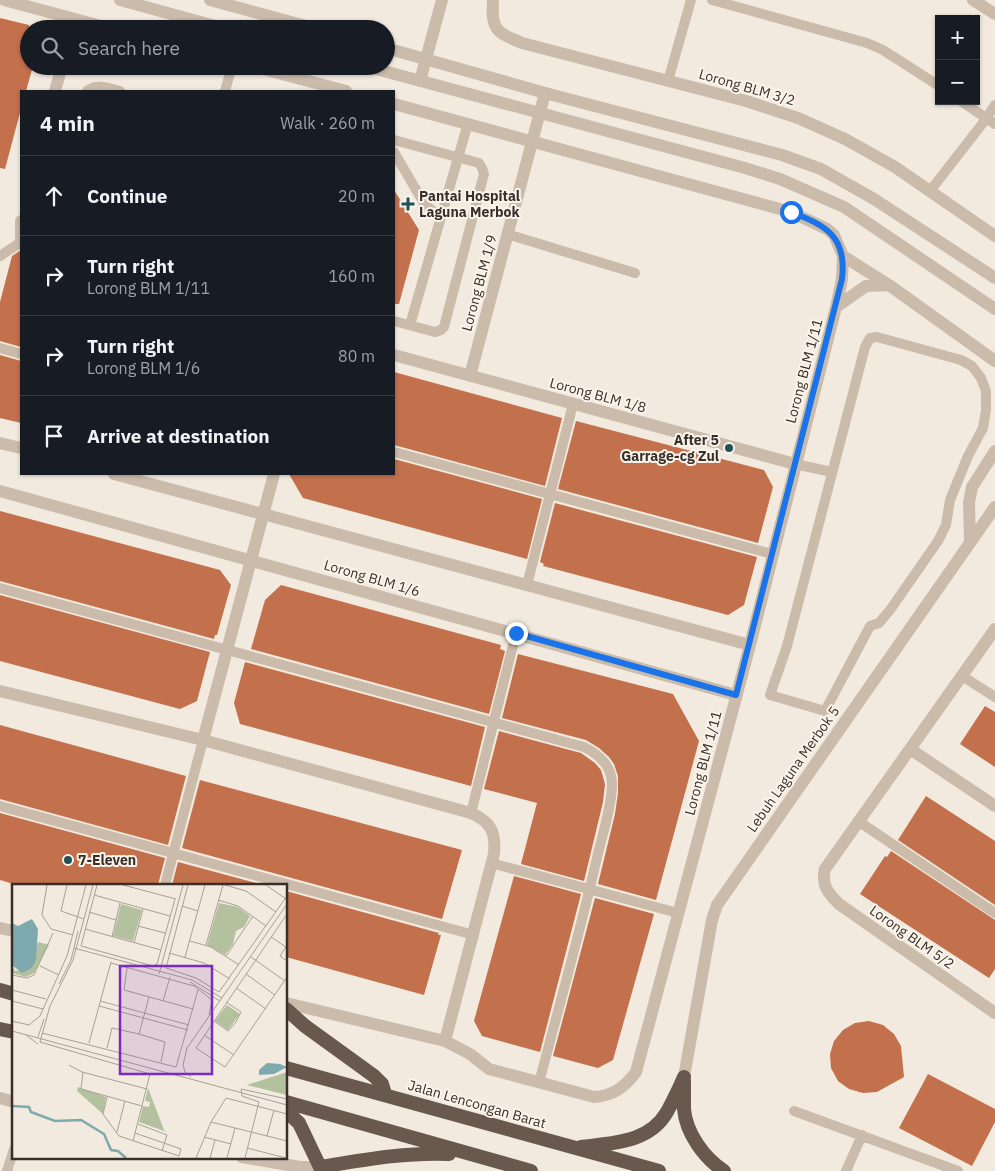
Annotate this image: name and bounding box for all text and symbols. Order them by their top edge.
map controls [935,15,980,105]
button: + [935,15,980,60]
search box [20,20,395,75]
icon: search [38,34,66,62]
text: Search here [78,36,180,60]
button: − [935,60,980,105]
street label: Lorong BLM 3/2 [697,65,797,109]
text: 4 min [40,109,95,137]
text: Walk · 260 m [280,113,375,133]
icon: ahead [40,182,68,210]
text: Continue [87,184,167,208]
text: 20 m [338,186,375,206]
place label: Pantai Hospital Laguna Merbok [419,187,520,221]
marker: Pantai Hospital Laguna Merbok [401,197,415,211]
route start [780,201,803,224]
street label: Lorong BLM 1/9 [457,233,501,333]
text: Turn right [87,254,174,278]
icon: right [40,262,68,290]
text: 160 m [328,266,375,286]
text: Lorong BLM 1/11 [87,278,210,298]
street label: Lorong BLM 1/11 [781,317,827,425]
text: Turn right [87,334,174,358]
icon: right [40,342,68,370]
text: 80 m [338,346,375,366]
text: Lorong BLM 1/6 [87,358,200,378]
street label: Lorong BLM 1/8 [548,373,648,417]
icon: arrive [40,422,68,450]
text: Arrive at destination [87,424,270,448]
place label: After 5 Garrage-cg Zul [621,431,719,465]
marker: After 5 Garrage-cg Zul [723,442,735,454]
street label: Lorong BLM 1/6 [322,556,422,600]
route end [505,622,528,645]
street label: Lebuh Laguna Merbok 5 [743,703,843,835]
street label: Lorong BLM 1/11 [680,709,726,817]
place label: 7-Eleven [78,851,136,869]
marker: 7-Eleven [62,854,74,866]
inset map [12,884,288,1158]
street label: Lorong BLM 5/2 [866,901,958,973]
street label: Jalan Lencongan Barat [406,1076,548,1132]

